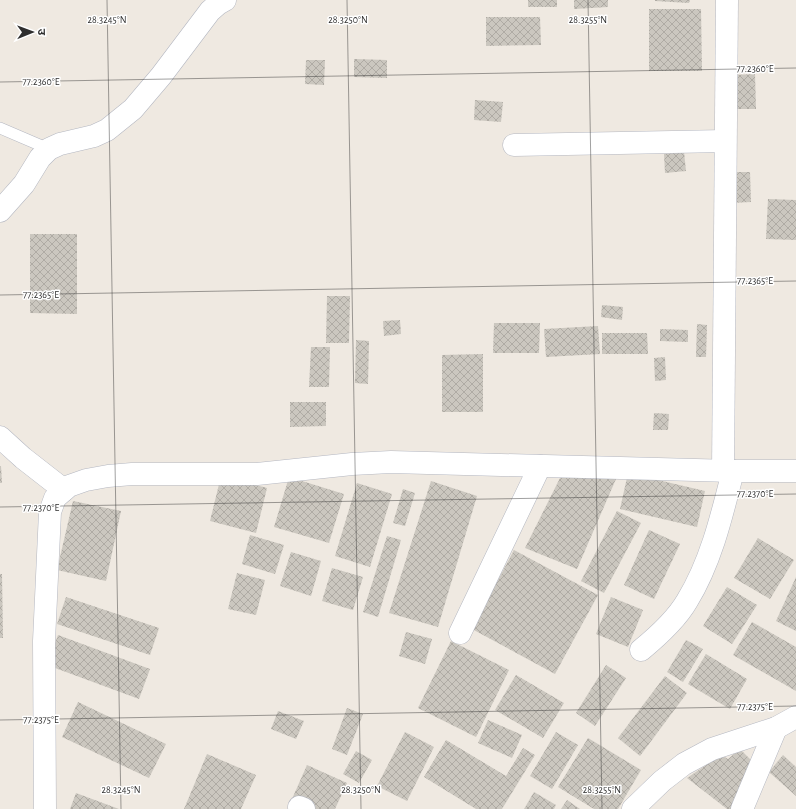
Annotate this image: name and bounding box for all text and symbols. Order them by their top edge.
north arrow [12,12,52,52]
text: 28.3245°N [88,15,127,25]
text: 28.3250°N [328,15,368,25]
text: 28.3255°N [569,15,607,25]
text: उ [36,29,47,36]
text: 77.2360°E [736,64,774,74]
text: 77.2360°E [22,77,60,87]
text: 77.2365°E [737,276,773,286]
text: 77.2365°E [23,290,59,300]
text: 77.2370°E [737,489,773,499]
text: 77.2370°E [23,503,59,513]
text: 77.2375°E [737,702,773,712]
text: 77.2375°E [23,715,59,725]
text: 28.3245°N [102,785,141,795]
text: 28.3250°N [341,785,381,795]
text: 28.3255°N [583,785,621,795]

